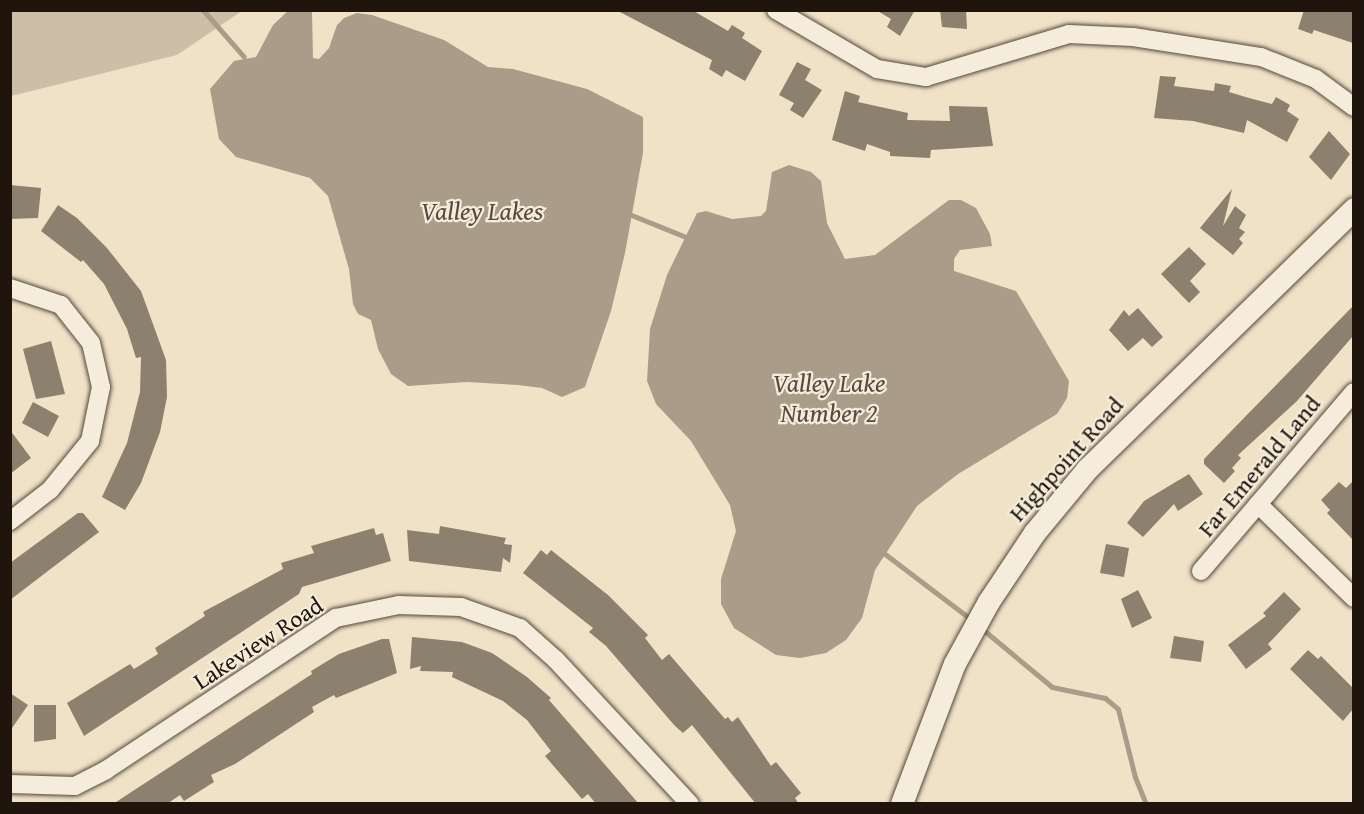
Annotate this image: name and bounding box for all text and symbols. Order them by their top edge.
water label: Valley Lakes [421,195,543,227]
water label: Valley Lake Number 2 [773,367,885,428]
street label: Far Emerald Land [1192,390,1326,542]
street label: Highpoint Road [1003,391,1129,527]
street label: Lakeview Road [188,590,328,696]

